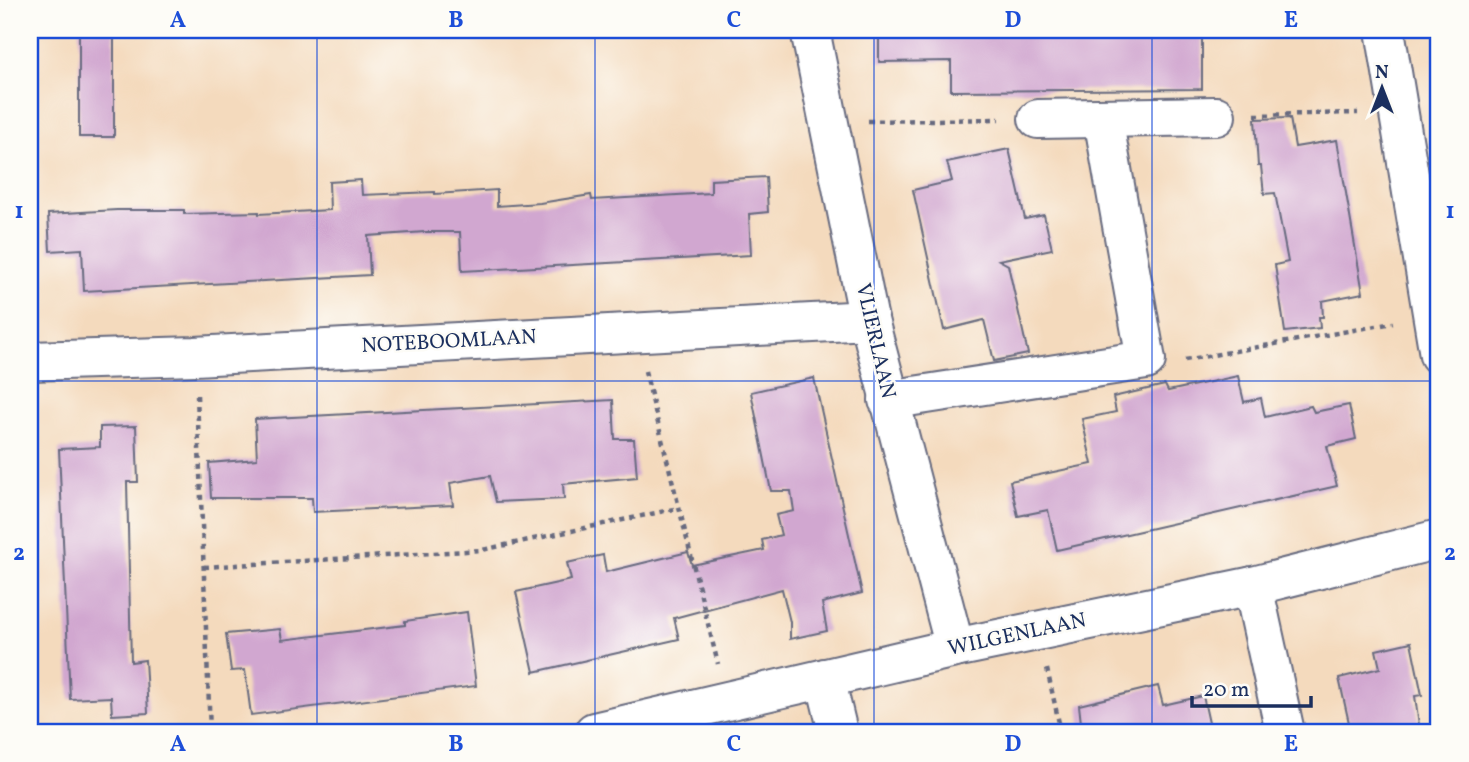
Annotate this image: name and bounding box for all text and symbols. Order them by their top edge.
text: A [170,5,186,37]
text: B [448,5,464,37]
text: C [727,5,741,37]
text: D [1005,5,1022,37]
text: E [1284,5,1298,37]
north arrow [1346,52,1416,122]
text: N [1375,60,1389,86]
text: 1 [14,196,24,228]
text: 1 [1445,196,1455,228]
street label: VLIERLAAN [848,280,902,402]
street label: NOTEBOOMLAAN [361,323,537,361]
text: 2 [13,538,25,570]
text: 2 [1444,538,1456,570]
street label: WILGENLAAN [945,606,1089,664]
scale bar [1192,664,1312,708]
text: 20 m [1203,676,1249,705]
text: A [170,729,186,761]
text: B [448,729,464,761]
text: C [727,729,741,761]
text: D [1005,729,1022,761]
text: E [1284,729,1298,761]

